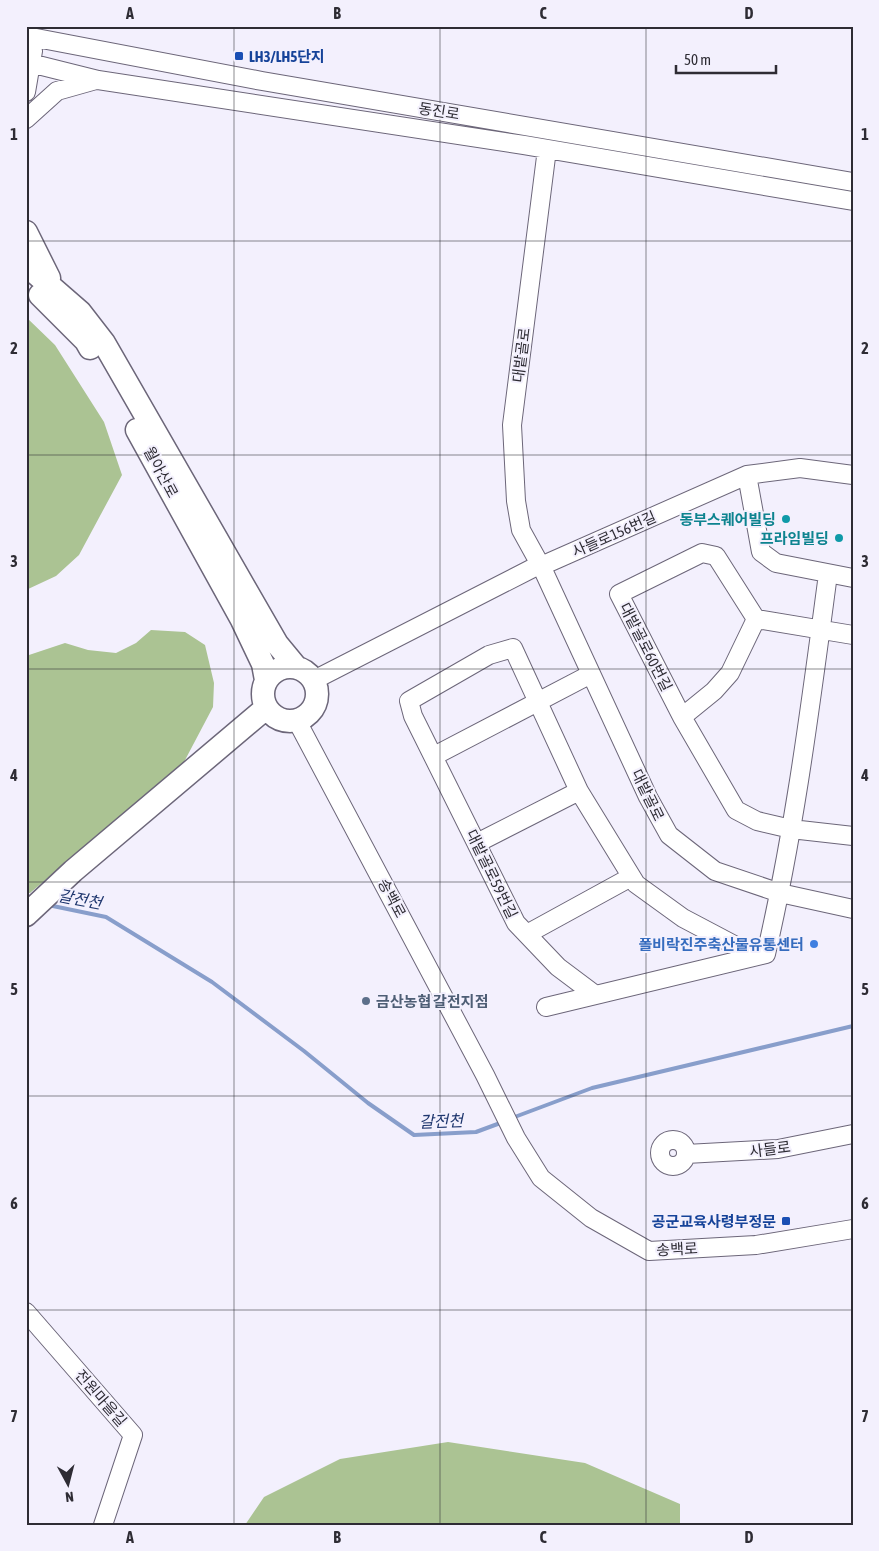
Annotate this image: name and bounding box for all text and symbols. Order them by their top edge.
text: A [125,4,134,22]
text: B [333,4,341,22]
text: C [539,4,547,22]
text: D [745,4,754,22]
scale bar [676,42,776,74]
place label: LH3/LH5단지 [249,48,325,65]
marker: LH3/LH5단지 [233,50,245,62]
text: 50 m [684,51,711,68]
street label: 동진로 [417,99,461,123]
text: 1 [10,125,18,143]
text: 1 [861,125,869,143]
street label: 대밭골로 [509,327,533,383]
text: 2 [10,339,18,357]
text: 2 [861,339,869,357]
street label: 월아산로 [141,444,181,500]
street label: 사들로156번길 [569,508,659,560]
place label: 동부스퀘어빌딩 [679,511,776,528]
marker: 동부스퀘어빌딩 [780,513,792,525]
place label: 프라임빌딩 [760,530,829,547]
marker: 프라임빌딩 [833,532,845,544]
text: 3 [10,552,18,570]
text: 3 [861,552,869,570]
street label: 대밭골로60번길 [616,600,676,694]
text: 4 [9,766,18,784]
street label: 대밭골로 [628,766,668,824]
text: 4 [860,766,869,784]
street label: 대밭골로59번길 [463,827,521,921]
street label: 송백로 [375,876,409,920]
water label: 갈전천 [57,886,106,912]
place label: 폴비락진주축산물유통센터 [638,936,804,953]
marker: 폴비락진주축산물유통센터 [808,938,820,950]
text: 5 [10,980,18,998]
text: 5 [861,980,869,998]
place label: 금산농협 갈전지점 [376,993,488,1010]
marker: 금산농협 갈전지점 [360,995,372,1007]
water label: 갈전천 [419,1111,466,1131]
street label: 사들로 [748,1138,792,1160]
text: 6 [10,1194,18,1212]
text: 6 [861,1194,869,1212]
place label: 공군교육사령부정문 [652,1213,776,1230]
marker: 공군교육사령부정문 [780,1215,792,1227]
street label: 송백로 [656,1239,698,1259]
street label: 전원마을길 [72,1366,130,1430]
text: 7 [10,1407,18,1425]
text: 7 [861,1407,869,1425]
north arrow [42,1458,92,1508]
text: N [65,1488,75,1505]
text: A [125,1528,134,1546]
text: B [333,1528,341,1546]
text: C [539,1528,547,1546]
text: D [745,1528,754,1546]

